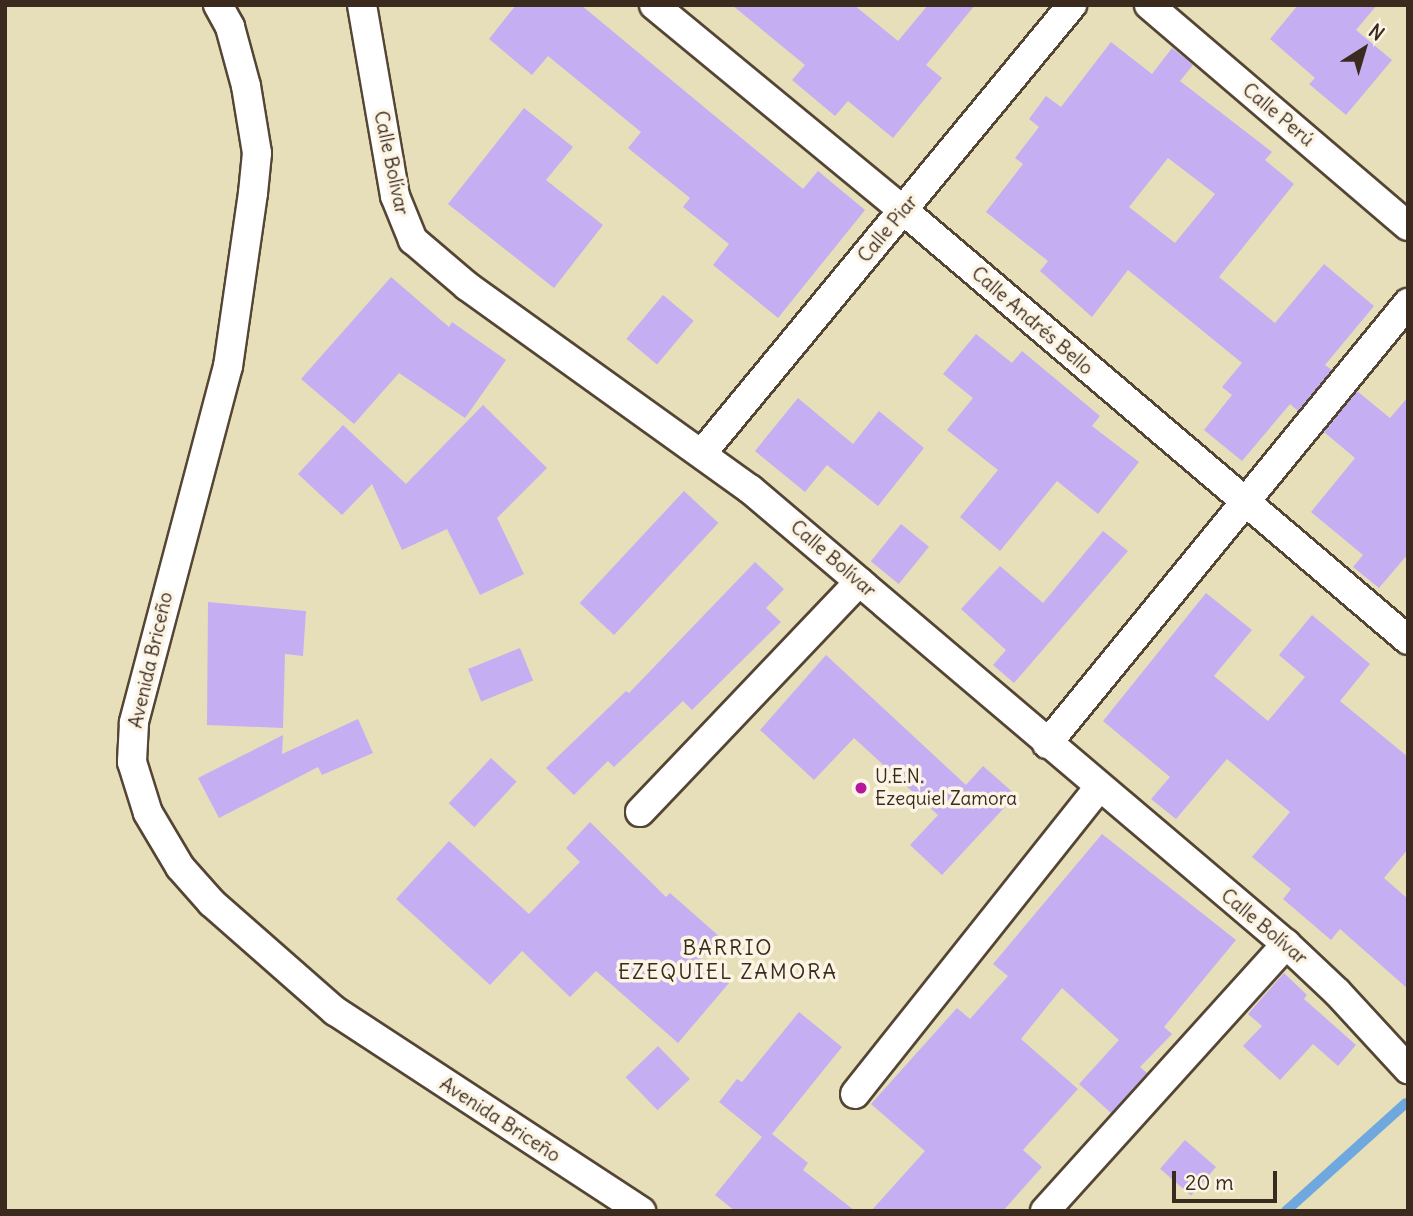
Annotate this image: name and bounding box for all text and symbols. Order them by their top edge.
north arrow [1329,14,1399,84]
text: N [1364,19,1389,46]
street label: Calle Perú [1238,79,1318,151]
street label: Calle Bolívar [369,109,413,217]
street label: Calle Piar [853,191,923,267]
street label: Calle Andrés Bello [967,262,1097,380]
street label: Calle Bolívar [786,516,880,602]
street label: Avenida Briceño [124,590,178,730]
place label: U.E.N. Ezequiel Zamora [875,766,1017,810]
marker: U.E.N. Ezequiel Zamora [853,780,869,796]
street label: Calle Bolívar [1216,884,1312,970]
district label: BARRIO EZEQUIEL ZAMORA [620,935,836,985]
street label: Avenida Briceño [435,1073,565,1167]
scale bar [1175,1156,1280,1200]
text: 20 m [1185,1169,1234,1196]

